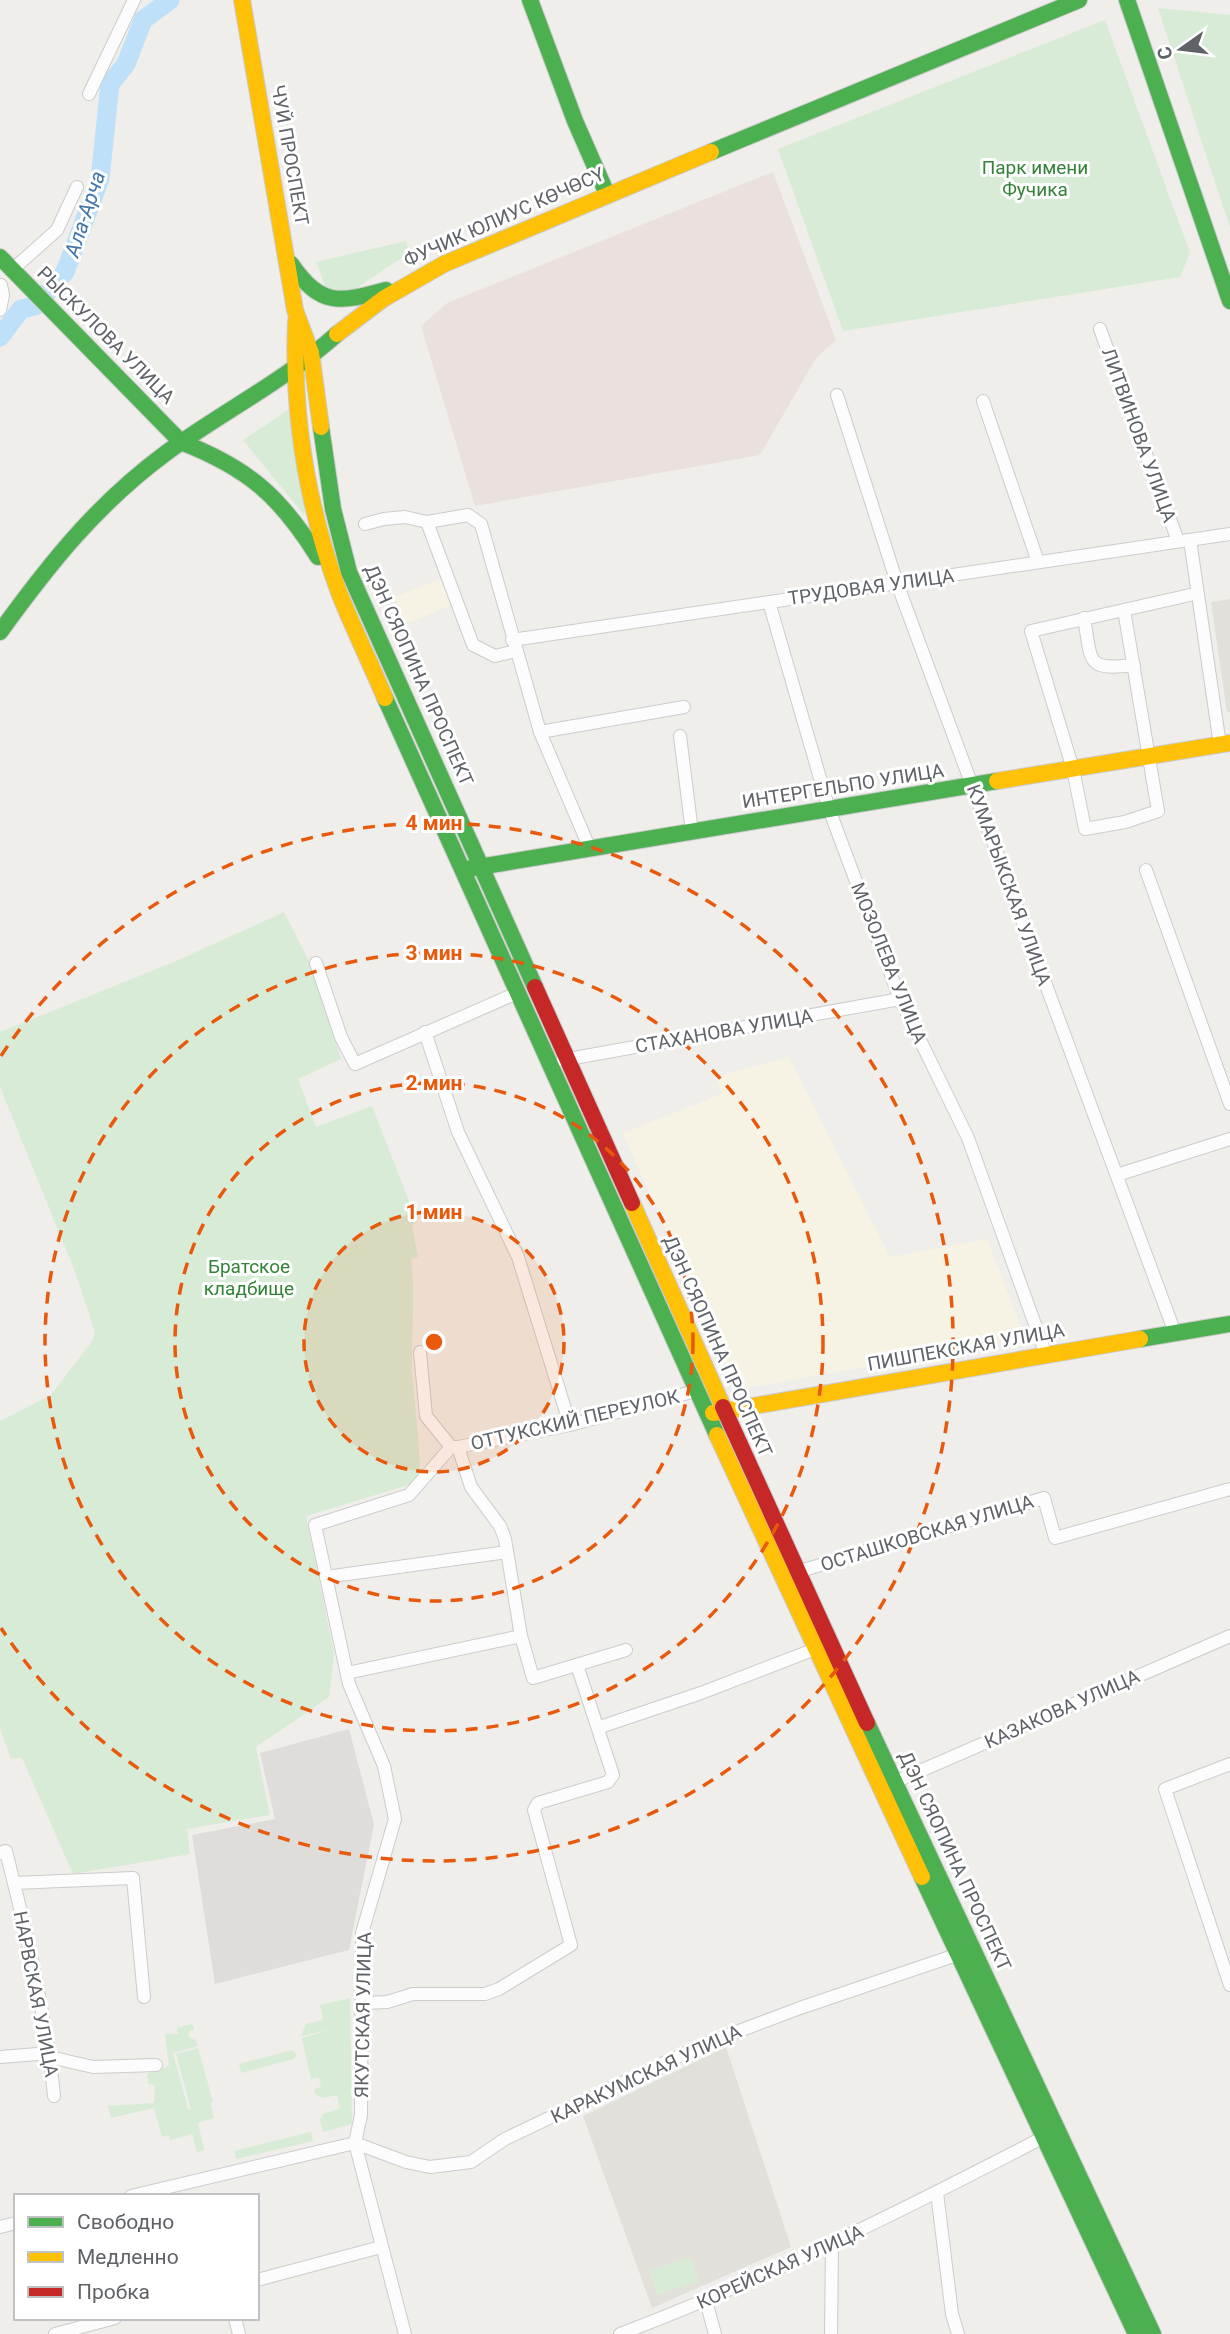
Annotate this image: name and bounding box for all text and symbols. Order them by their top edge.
north arrow [1146,14,1216,84]
text: С [1152,44,1178,62]
street label: ЧУЙ ПРОСПЕКТ [266,83,314,227]
park label: Парк имени Фучика [982,156,1088,201]
street label: ФУЧИК ЮЛИУС КӨЧӨСҮ [400,162,608,272]
water label: Ала-Арча [60,168,110,261]
street label: РЫСКУЛОВА УЛИЦА [33,262,180,409]
street label: ЛИТВИНОВА УЛИЦА [1097,345,1181,526]
street label: ДЭН СЯОПИНА ПРОСПЕКТ [360,561,478,789]
street label: ТРУДОВАЯ УЛИЦА [786,564,956,610]
street label: ИНТЕРГЕЛЬПО УЛИЦА [740,759,946,813]
street label: КУМАРЫКСКАЯ УЛИЦА [962,781,1056,989]
text: 4 мин [406,811,463,835]
street label: МОЗОЛЕВА УЛИЦА [846,879,932,1048]
text: 3 мин [406,941,463,965]
street label: СТАХАНОВА УЛИЦА [633,1004,815,1058]
text: 2 мин [406,1071,463,1095]
text: 1 мин [406,1200,463,1224]
street label: ДЭН СЯОПИНА ПРОСПЕКТ [659,1232,777,1460]
park label: Братское кладбище [204,1255,294,1300]
street label: ПИШПЕКСКАЯ УЛИЦА [866,1318,1067,1376]
centre of rings [422,1330,446,1354]
street label: ОТТУКСКИЙ ПЕРЕУЛОК [469,1385,682,1455]
street label: ОСТАШКОВСКАЯ УЛИЦА [818,1489,1037,1576]
street label: КАЗАКОВА УЛИЦА [981,1664,1144,1753]
street label: ДЭН СЯОПИНА ПРОСПЕКТ [894,1748,1016,1974]
street label: НАРВСКАЯ УЛИЦА [9,1909,63,2080]
street label: ЯКУТСКАЯ УЛИЦА [350,1931,376,2098]
street label: КАРАКУМСКАЯ УЛИЦА [547,2020,745,2128]
legend [14,2194,259,2320]
text: Свободно [77,2210,174,2234]
street label: КОРЕЙСКАЯ УЛИЦА [693,2220,867,2314]
text: Медленно [77,2245,179,2269]
text: Пробка [77,2280,150,2304]

